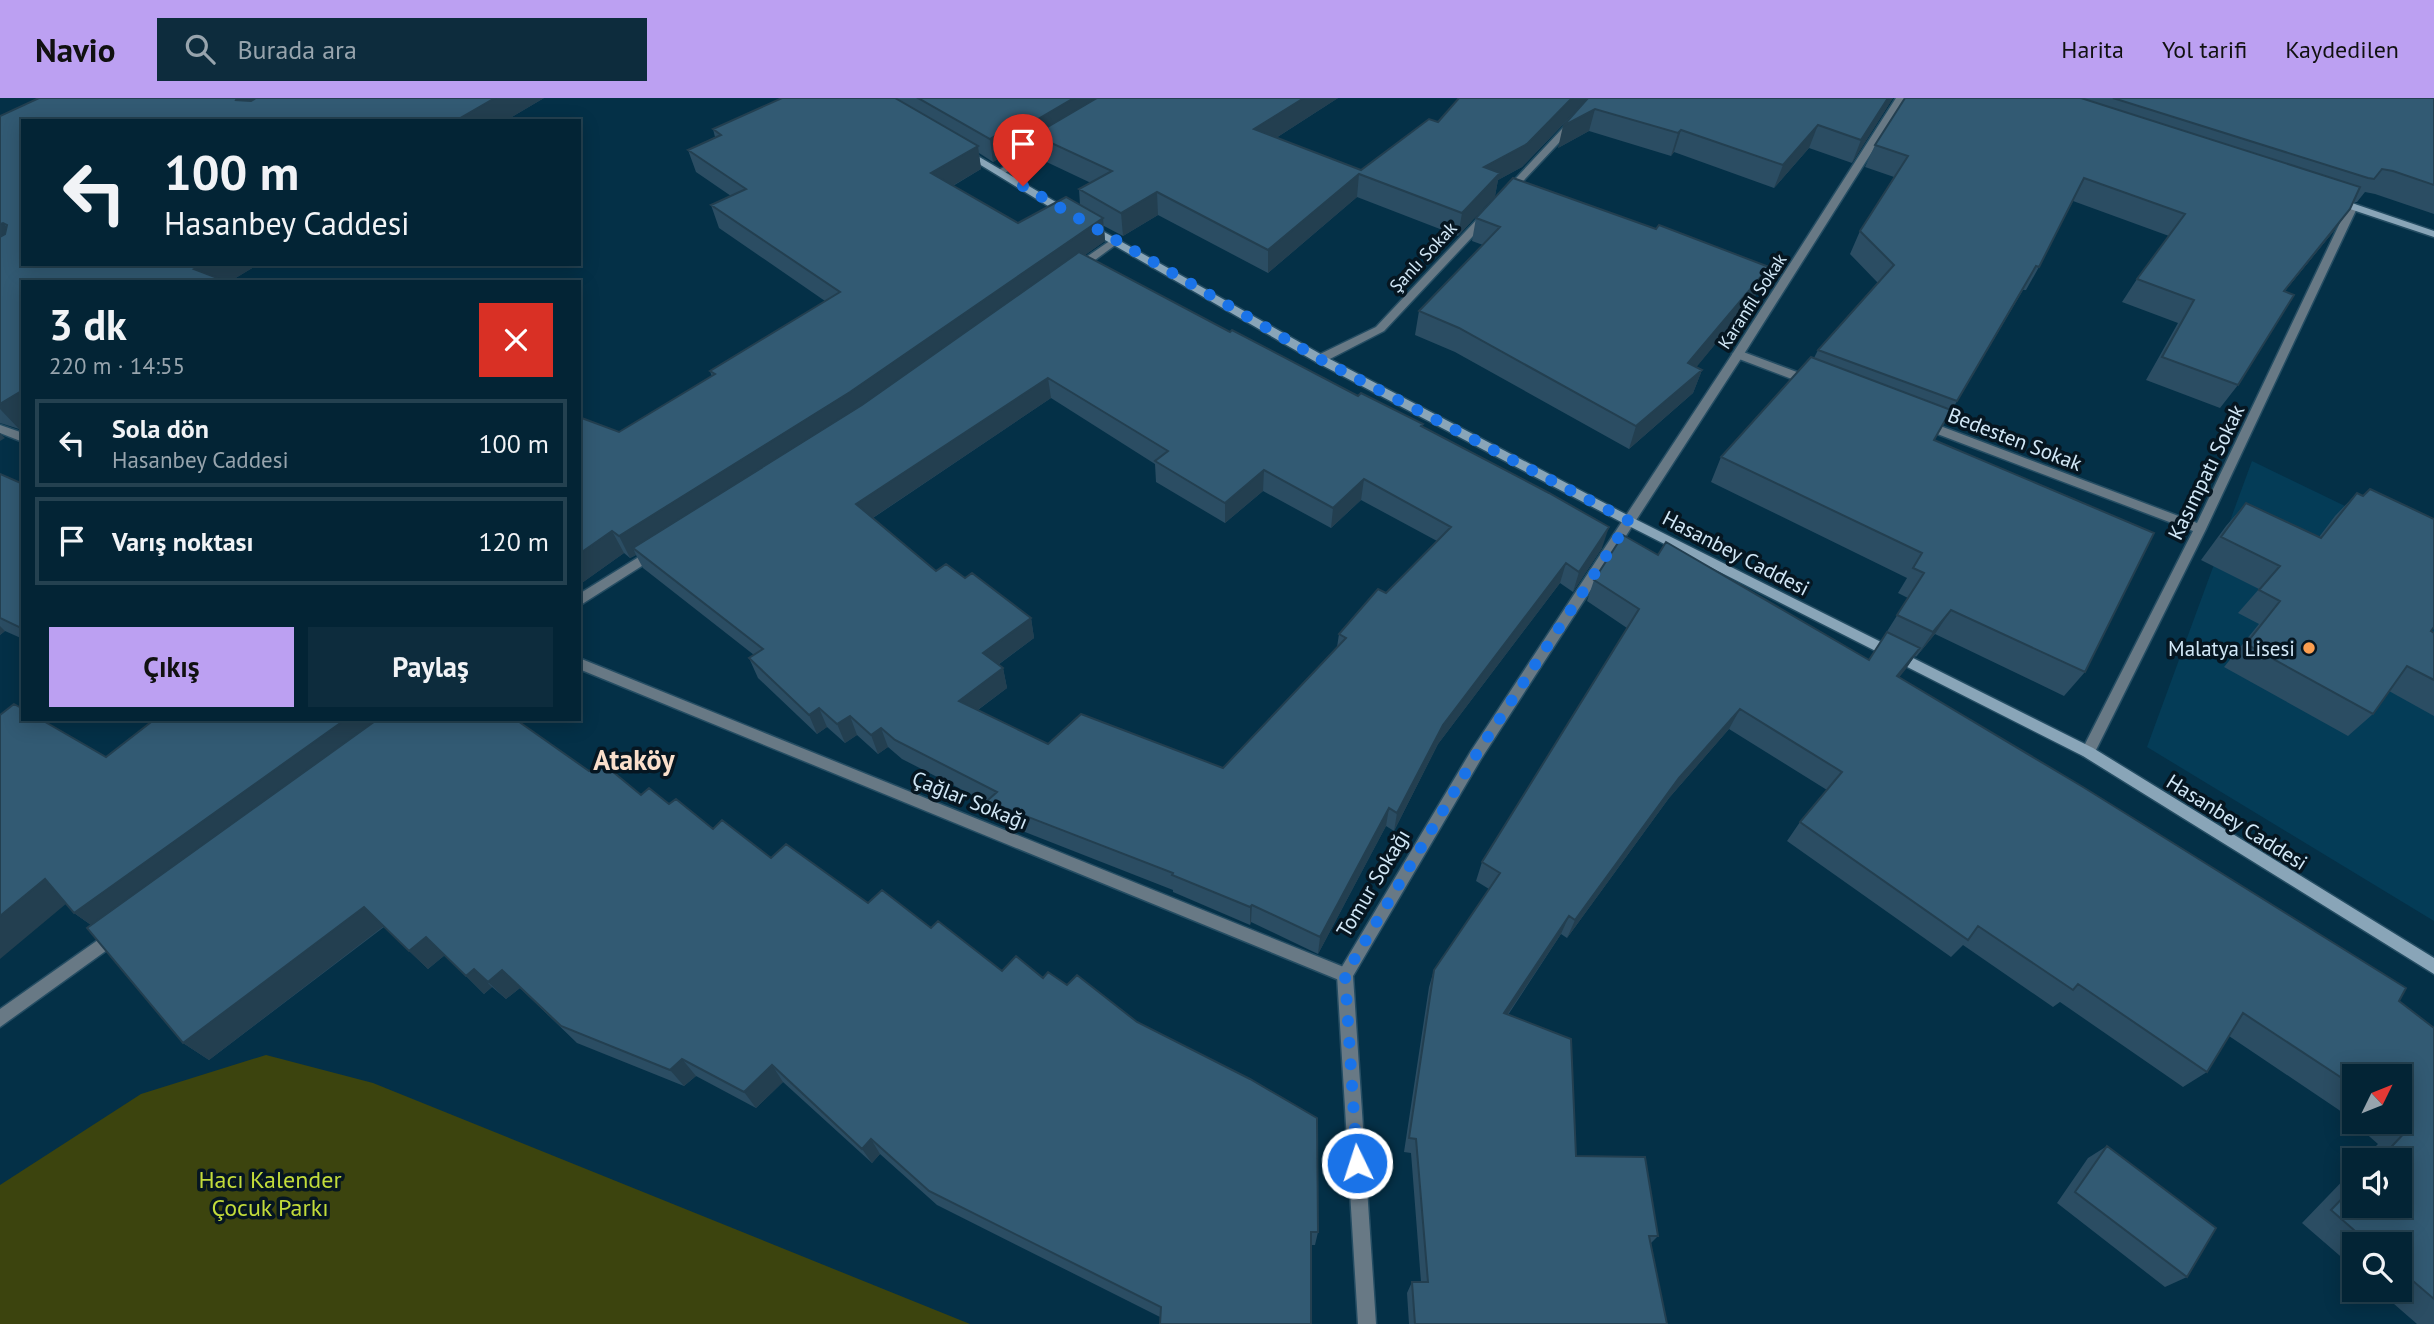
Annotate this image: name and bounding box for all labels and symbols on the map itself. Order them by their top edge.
pin [993,114,1053,186]
street label: Şanlı Sokak [1384,216,1462,297]
street label: Karanfil Sokak [1713,249,1792,353]
street label: Kasımpatı Sokak [2162,400,2250,544]
street label: Bedesten Sokak [1944,401,2086,477]
street label: Hasanbey Caddesi [1658,504,1814,602]
place label: Malatya Lisesi [2168,635,2295,662]
marker: Malatya Lisesi [2301,640,2317,656]
district label: Ataköy [593,741,675,778]
street label: Çağlar Sokağı [908,765,1032,835]
street label: Hasanbey Caddesi [2161,768,2313,876]
street label: Tomur Sokağı [1330,824,1416,942]
north arrow [2342,1064,2412,1134]
position arrow [1320,1126,1394,1200]
park label: Hacı Kalender Çocuk Parkı [198,1164,342,1223]

